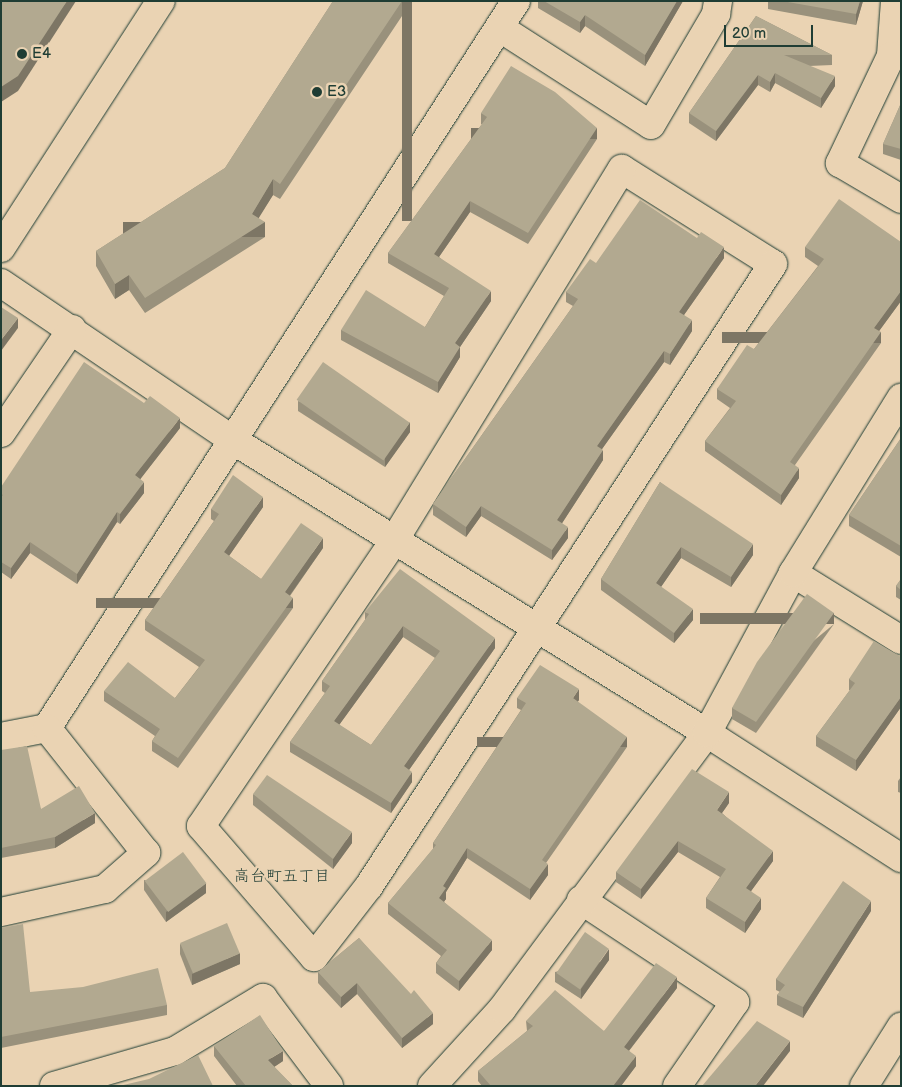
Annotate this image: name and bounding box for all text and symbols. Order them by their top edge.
scale bar [727,15,816,47]
text: 20 m [732,24,766,43]
place label: E4 [32,45,51,63]
marker: E4 [16,48,28,60]
place label: E3 [327,83,346,101]
marker: E3 [311,86,323,98]
district label: 高台町五丁目 [234,867,330,887]

